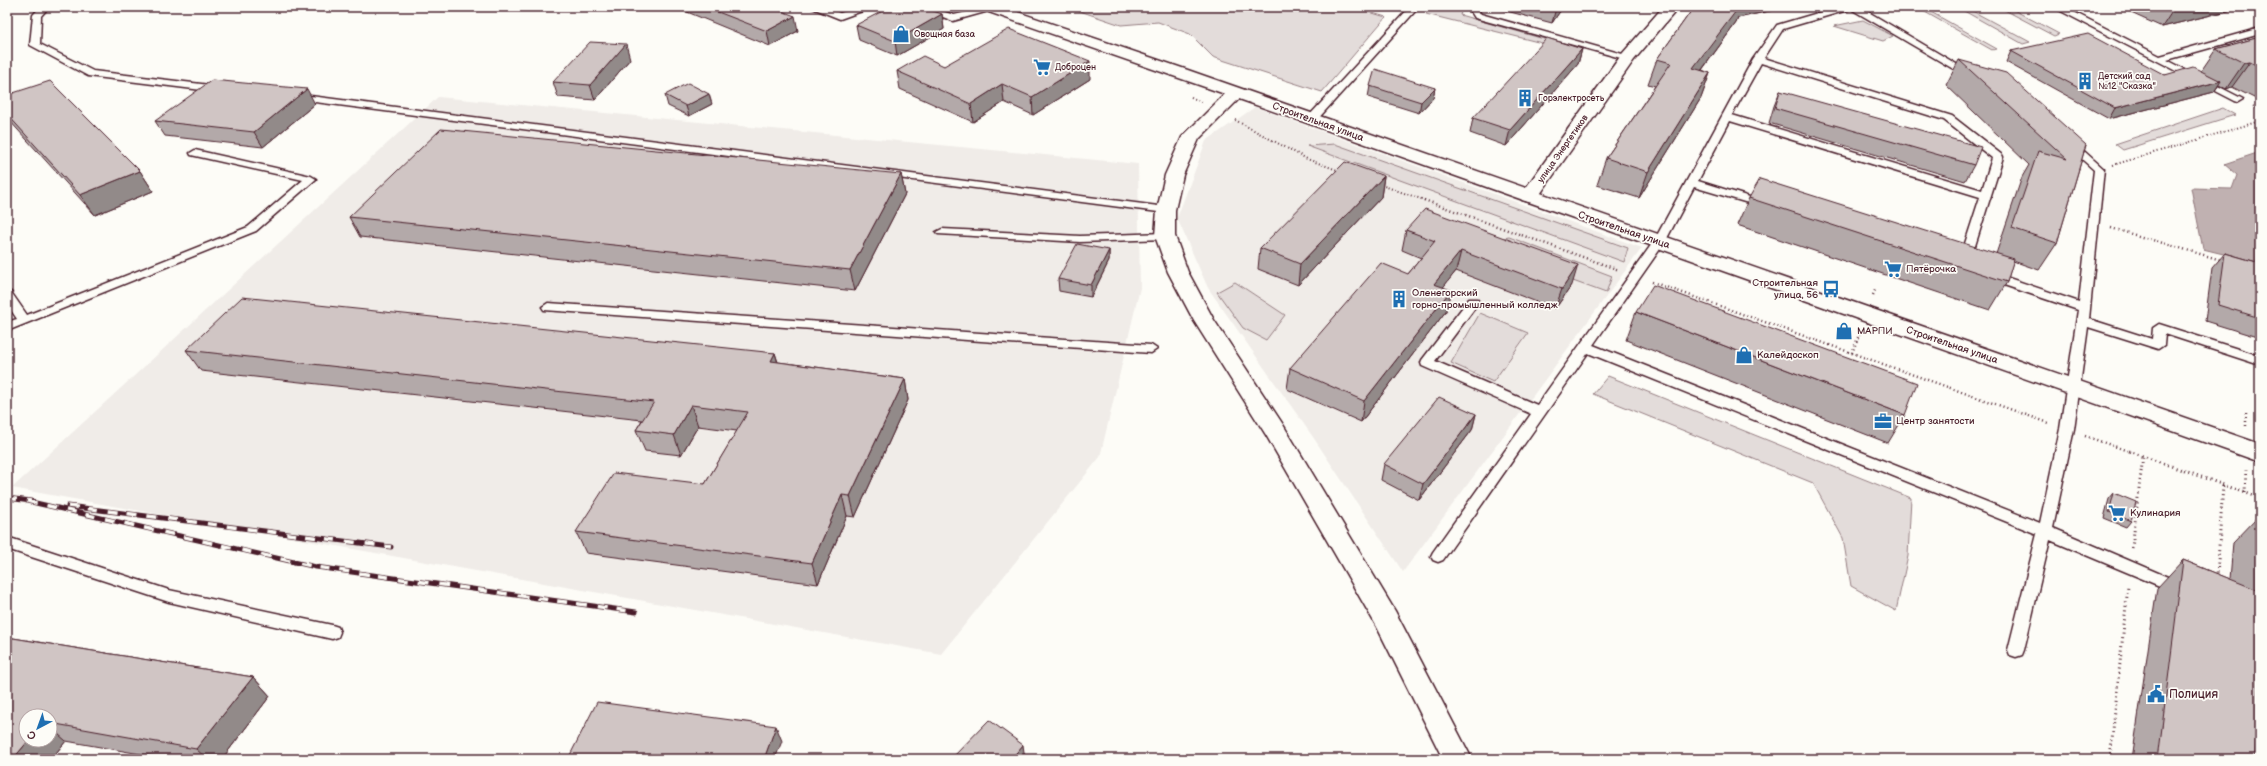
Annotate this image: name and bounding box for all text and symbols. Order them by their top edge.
shop icon: Овощная база [891,24,911,44]
place label: Овощная база [914,29,976,40]
supermarket icon: Доброцен [1032,57,1052,77]
place label: Доброцен [1055,62,1096,73]
building icon: Детский сад №12 "Сказка" [2075,71,2095,91]
place label: Детский сад №12 "Сказка" [2098,71,2156,92]
building icon: Горэлектросеть [1515,88,1535,108]
place label: Горэлектросеть [1538,93,1605,104]
street label: Строительная улица [1271,100,1365,144]
street label: улица Энергетиков [1535,113,1591,185]
street label: Строительная улица [1577,209,1672,251]
supermarket icon: Пятёрочка [1883,259,1903,279]
place label: Пятёрочка [1906,263,1956,275]
place label: Строительная улица, 56 [1752,277,1818,301]
bus stop icon: Строительная улица, 56 [1821,279,1841,299]
place label: Оленегорский горно-промышленный колледж [1412,287,1558,311]
building icon: Оленегорский горно-промышленный колледж [1389,289,1409,309]
shop icon: МАРПИ [1834,321,1854,341]
street label: Строительная улица [1905,324,2000,366]
place label: МАРПИ [1857,325,1893,337]
shop icon: Калейдоскоп [1734,345,1754,365]
place label: Калейдоскоп [1757,349,1819,361]
office icon: Центр занятости [1873,411,1893,431]
place label: Центр занятости [1896,415,1975,427]
supermarket icon: Кулинария [2107,503,2127,523]
place label: Кулинария [2130,507,2181,519]
public building icon: Полиция [2146,684,2166,704]
place label: Полиция [2169,687,2218,702]
north arrow [18,708,58,748]
text: С [24,728,39,743]

